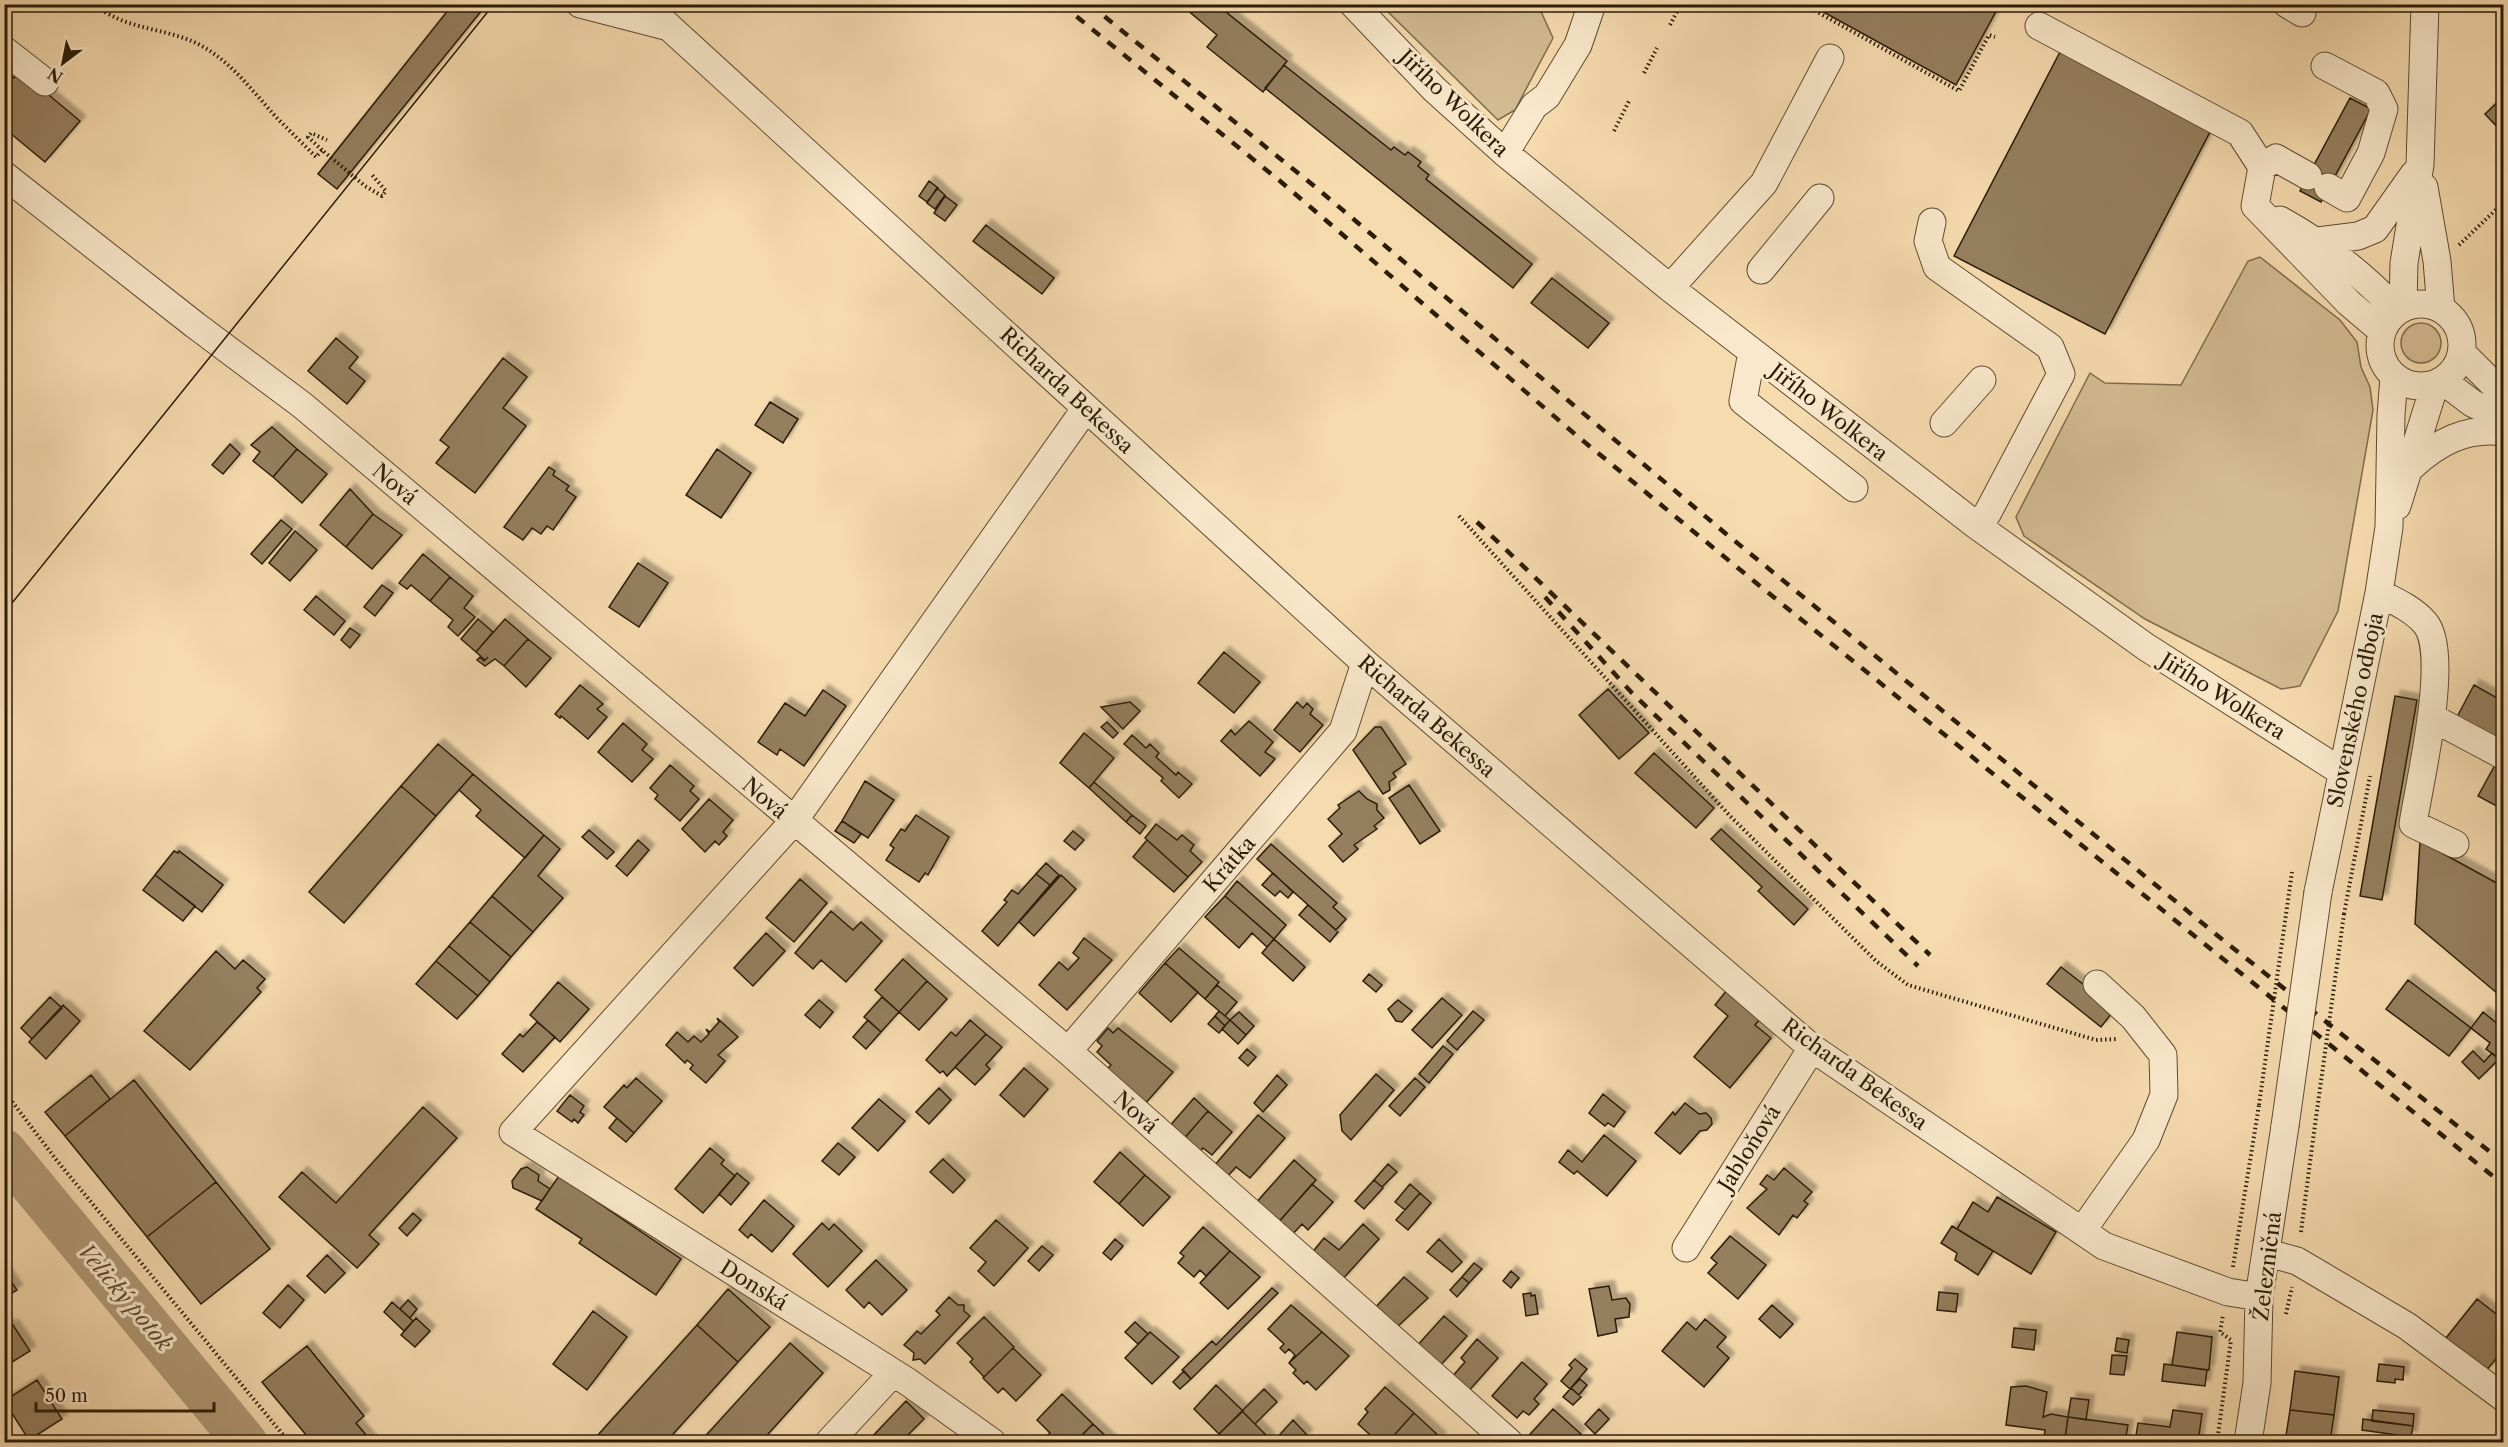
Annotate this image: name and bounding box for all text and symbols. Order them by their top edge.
north arrow [33,33,93,93]
street label: Jiřího Wolkera [1392,42,1515,162]
text: N [44,64,66,88]
street label: Richarda Bekessa [995,322,1140,459]
street label: Jiřího Wolkera [1763,356,1894,466]
street label: Nová [367,458,423,511]
street label: Slovenského odboja [2322,609,2388,810]
street label: Jiřího Wolkera [2153,646,2291,745]
street label: Richarda Bekessa [1353,650,1501,783]
street label: Nová [737,772,793,825]
street label: Krátka [1198,830,1261,897]
street label: Richarda Bekessa [1777,1013,1933,1136]
street label: Nová [1109,1086,1164,1139]
street label: Jabloňová [1711,1099,1786,1198]
street label: Železničná [2248,1209,2286,1322]
water label: Velický potok [72,1238,178,1357]
street label: Donská [716,1255,793,1316]
scale bar [36,1375,214,1413]
text: 50 m [45,1385,88,1407]

